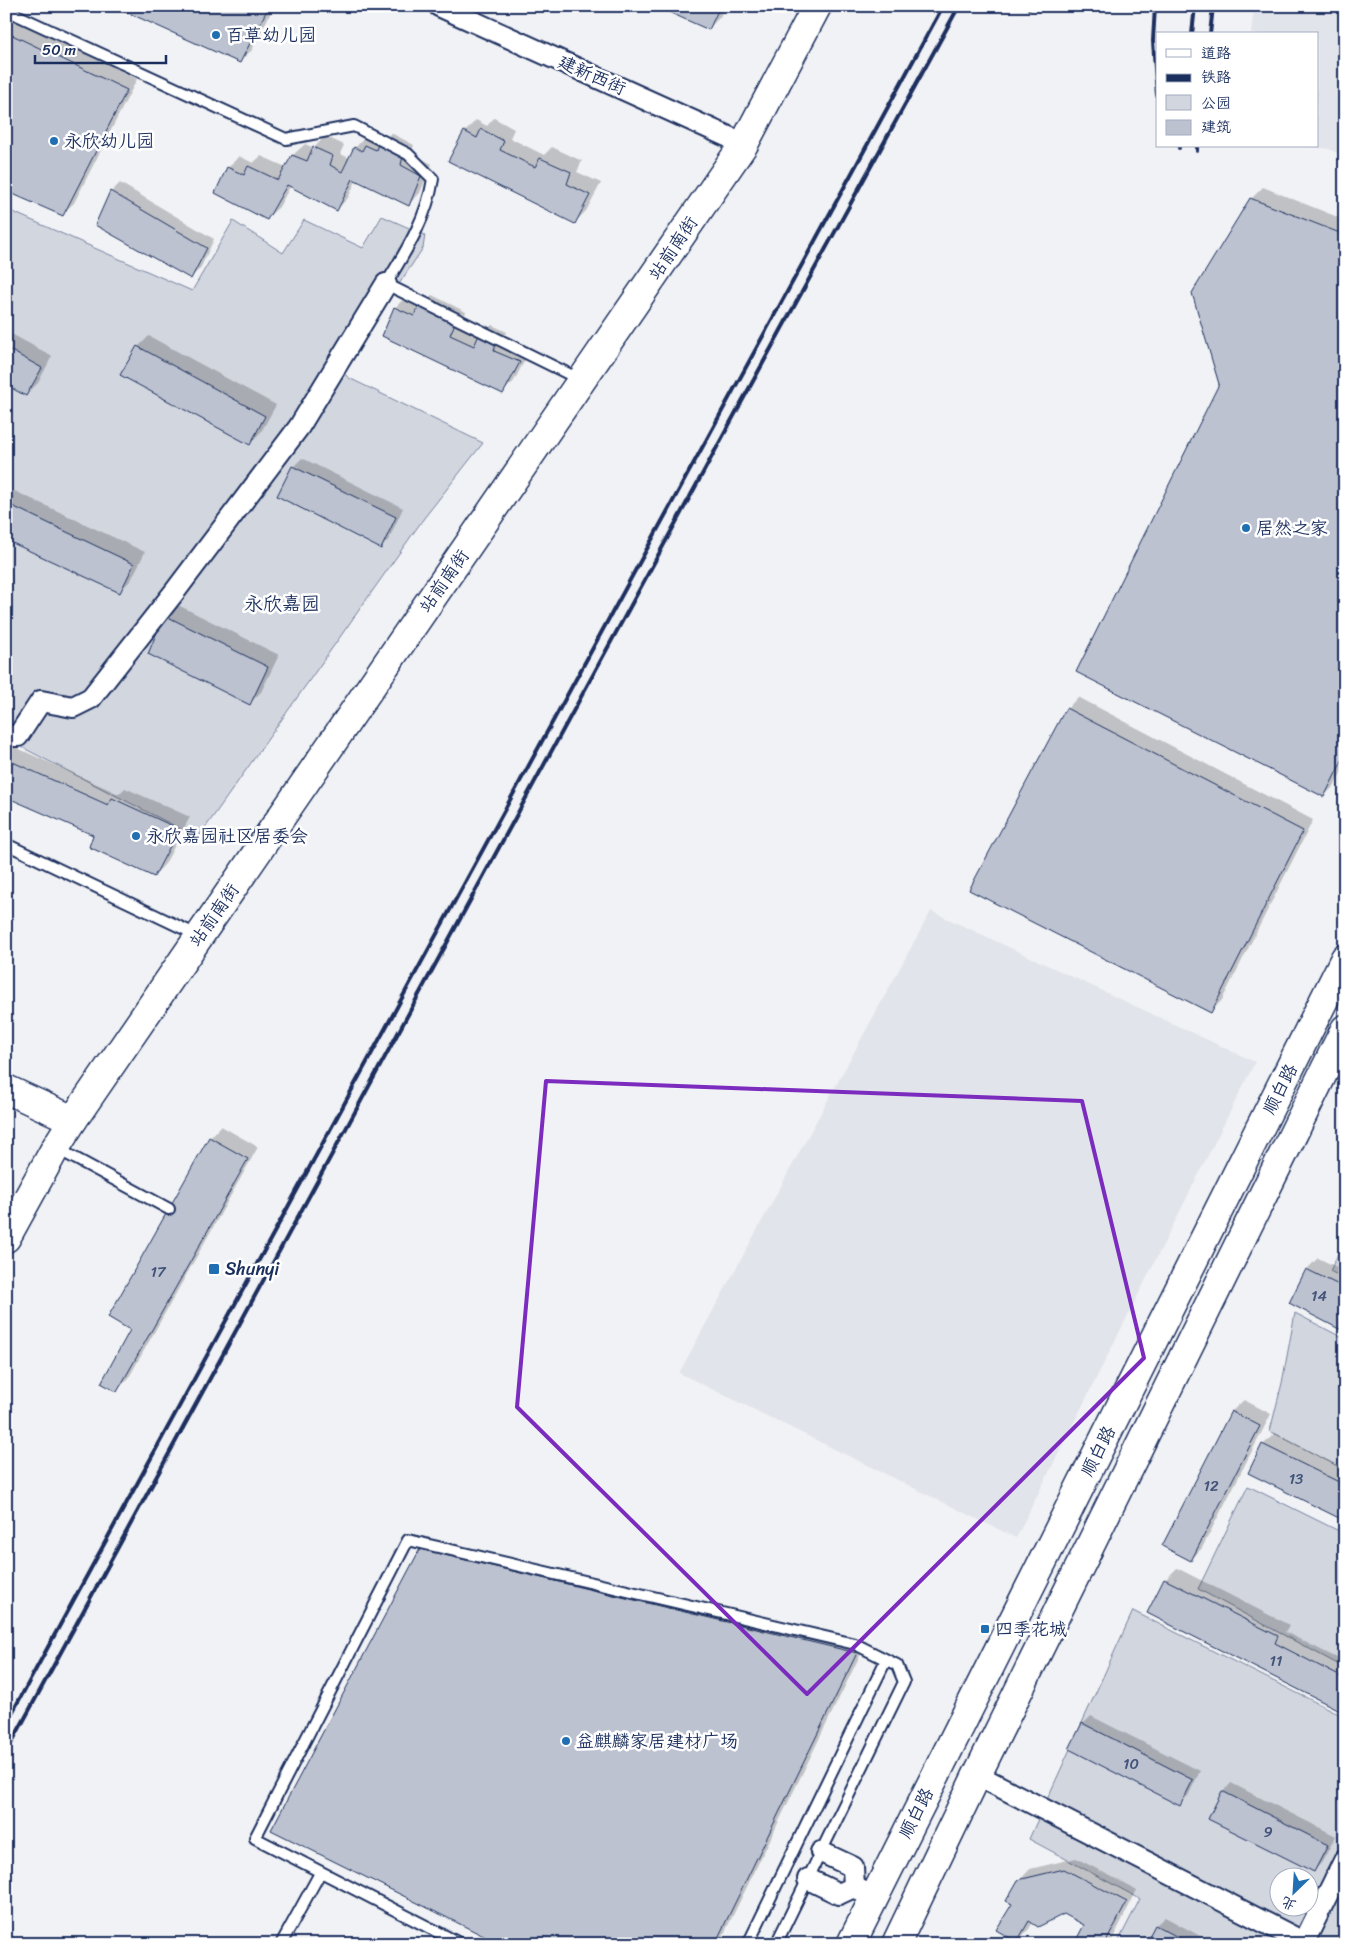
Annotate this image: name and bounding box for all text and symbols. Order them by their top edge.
place label: 百草幼儿园 [226,19,316,51]
marker: 百草幼儿园 [210,29,222,41]
scale bar [35,32,166,64]
legend [1156,32,1318,148]
text: 50 m [42,37,77,63]
text: 道路 [1201,40,1231,66]
street label: 建新西街 [553,46,631,104]
text: 铁路 [1201,64,1231,90]
text: 公园 [1201,90,1231,116]
text: 建筑 [1201,114,1231,140]
place label: 永欣幼儿园 [64,125,154,157]
marker: 永欣幼儿园 [48,135,60,147]
street label: 站前南街 [640,209,706,287]
place label: 居然之家 [1256,512,1328,544]
marker: 居然之家 [1240,522,1252,534]
street label: 站前南街 [410,542,478,620]
district label: 永欣嘉园 [244,587,320,620]
place label: 永欣嘉园社区居委会 [146,820,308,852]
marker: 永欣嘉园社区居委会 [130,830,142,842]
street label: 站前南街 [180,876,248,954]
street label: 顺白路 [1253,1058,1307,1120]
place label: Shunyi [225,1253,280,1285]
house number: 17 [150,1259,167,1285]
marker: Shunyi [207,1262,221,1276]
house number: 14 [1311,1283,1327,1309]
street label: 顺白路 [1071,1420,1125,1482]
house number: 13 [1289,1466,1303,1492]
house number: 12 [1203,1473,1219,1499]
place label: 四季花城 [995,1613,1067,1645]
marker: 四季花城 [979,1623,991,1635]
house number: 11 [1270,1648,1282,1674]
place label: 益麒麟家居建材广场 [576,1725,738,1757]
marker: 益麒麟家居建材广场 [560,1735,572,1747]
house number: 10 [1123,1751,1139,1777]
street label: 顺白路 [889,1782,943,1844]
house number: 9 [1263,1819,1273,1845]
north arrow [1268,1868,1318,1918]
text: 北 [1277,1889,1300,1918]

